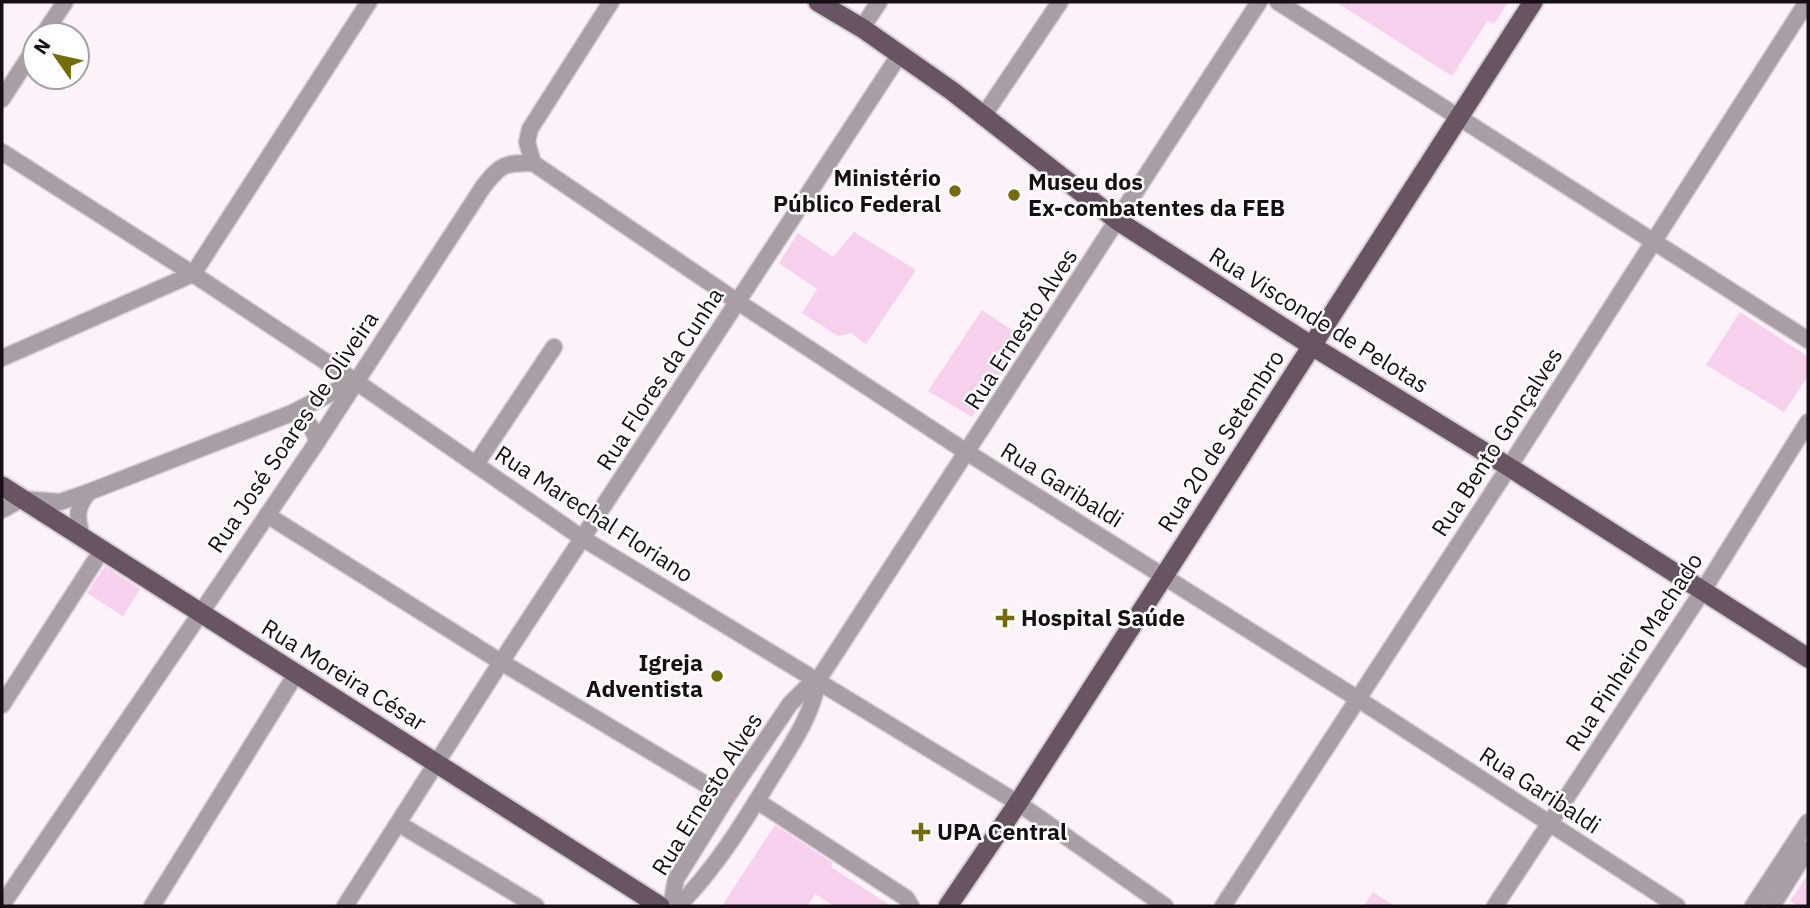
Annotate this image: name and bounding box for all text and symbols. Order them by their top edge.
north arrow [21,21,91,91]
text: N [28,34,56,59]
place label: Ministério Público Federal [773,162,941,218]
place label: Museu dos Ex-combatentes da FEB [1028,166,1285,222]
marker: Ministério Público Federal [947,183,963,199]
marker: Museu dos Ex-combatentes da FEB [1006,187,1022,203]
street label: Rua Visconde de Pelotas [1204,239,1435,399]
street label: Rua Ernesto Alves [957,242,1083,415]
street label: Rua Flores da Cunha [589,281,729,475]
street label: Rua José Soares de Oliveira [200,305,384,558]
street label: Rua Bento Gonçalves [1424,341,1568,542]
street label: Rua 20 de Setembro [1150,344,1290,537]
street label: Rua Garibaldi [996,435,1129,534]
street label: Rua Marechal Floriano [490,438,699,588]
street label: Rua Pinheiro Machado [1558,547,1708,756]
place label: Hospital Saúde [1021,602,1185,632]
marker: Hospital Saúde [995,608,1015,628]
street label: Rua Moreira César [257,611,433,737]
place label: Igreja Adventista [586,647,703,703]
marker: Igreja Adventista [709,668,725,684]
street label: Rua Ernesto Alves [644,707,768,880]
street label: Rua Garibaldi [1474,739,1607,840]
place label: UPA Central [937,816,1067,846]
marker: UPA Central [911,822,931,842]

